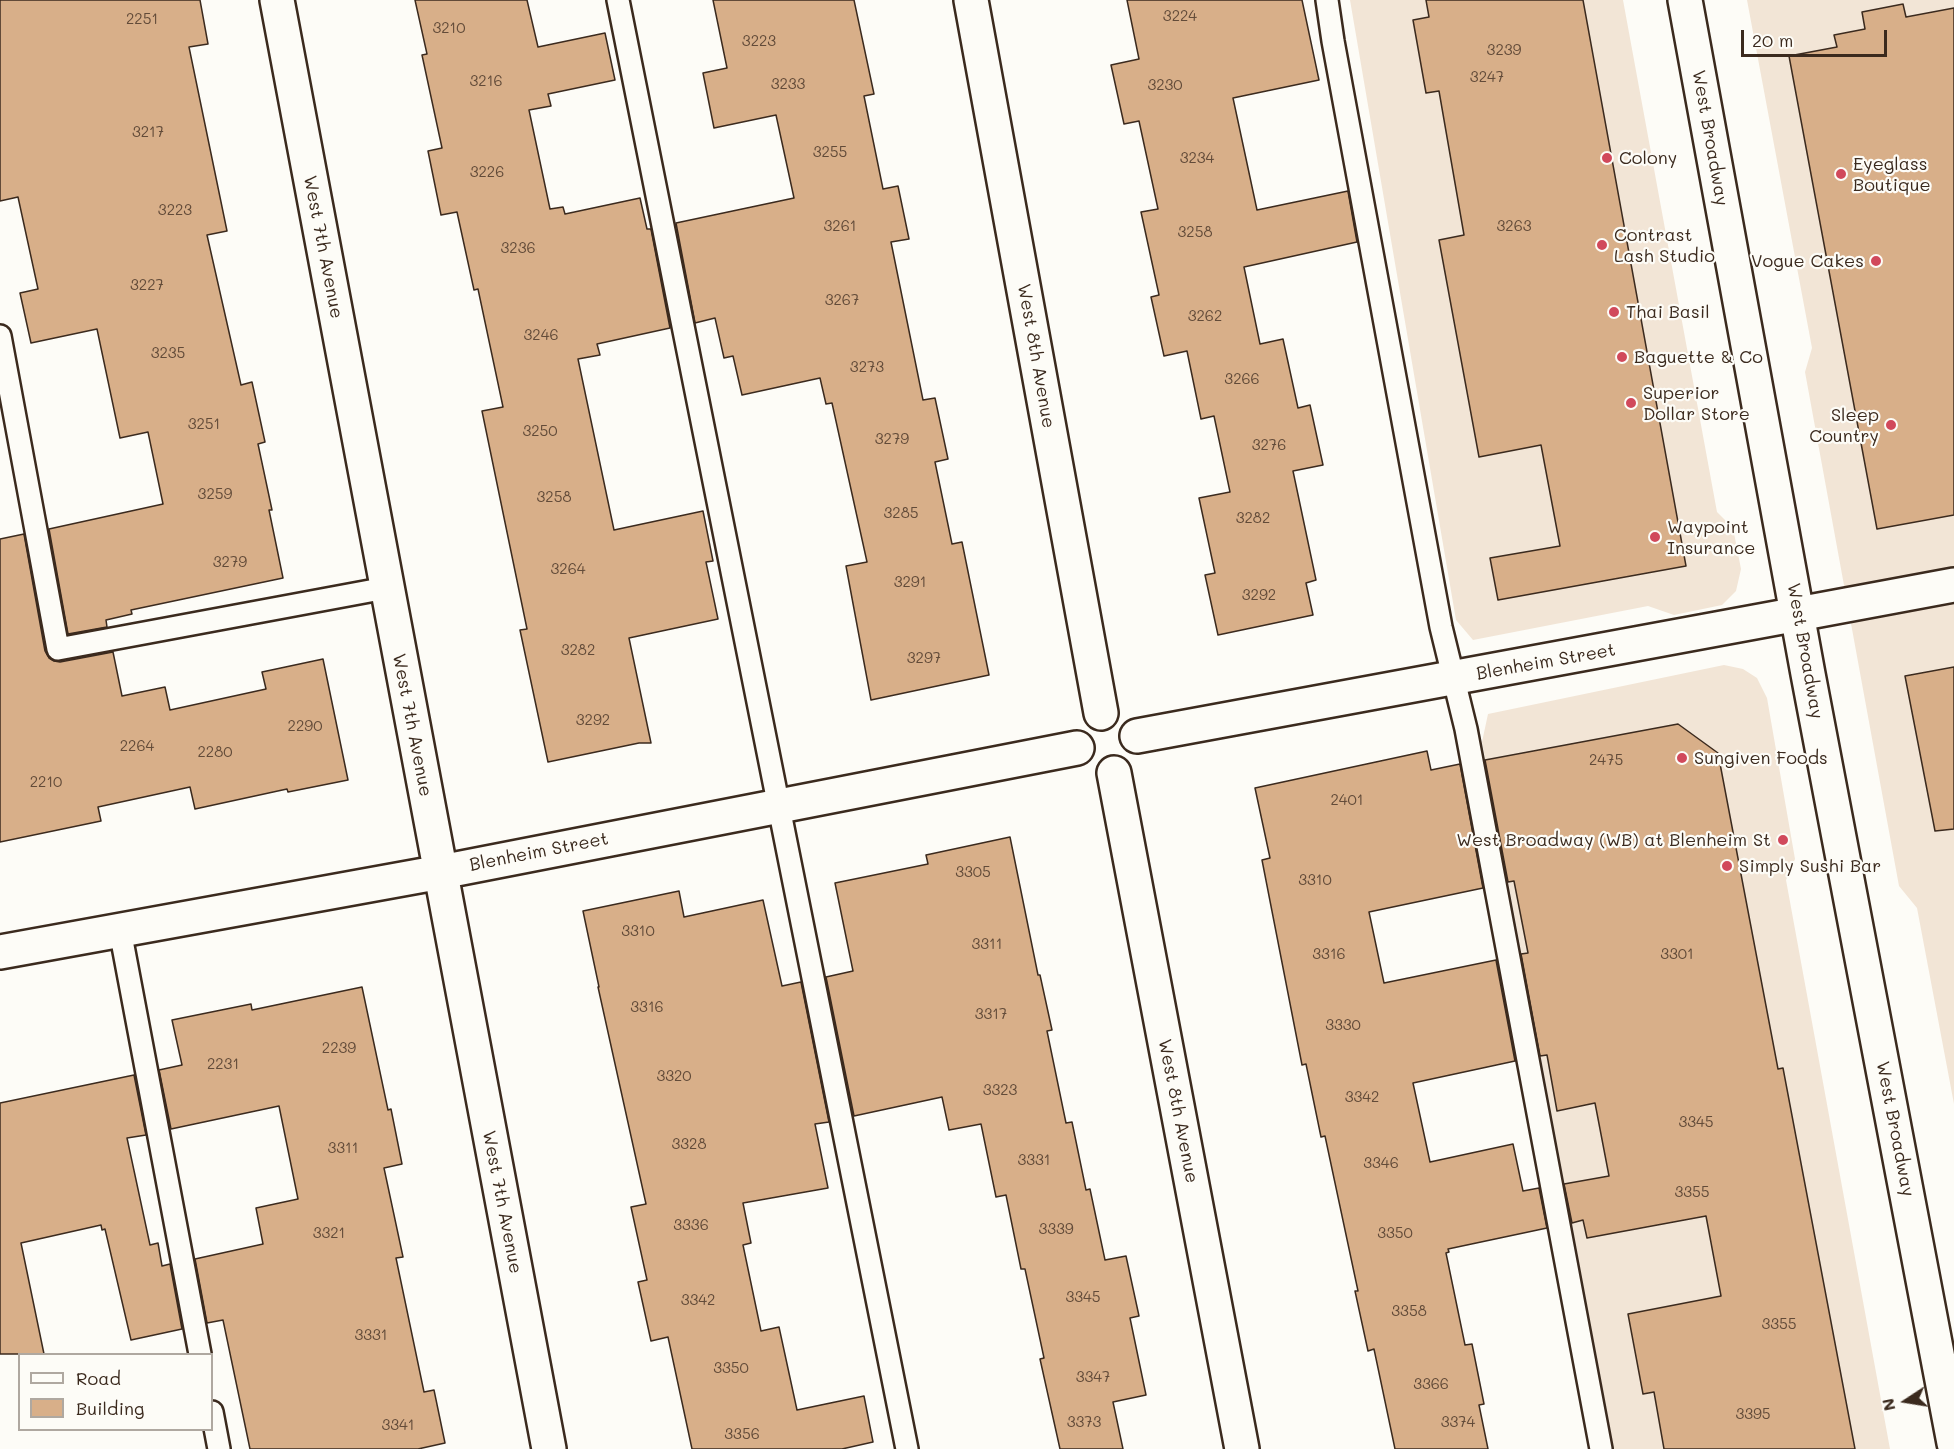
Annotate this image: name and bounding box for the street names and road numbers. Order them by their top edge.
street label: West Broadway [1687,68,1733,208]
street label: West 7th Avenue [299,174,347,320]
street label: West 8th Avenue [1013,282,1059,430]
street label: West Broadway [1782,581,1828,721]
street label: Blenheim Street [1475,639,1617,685]
street label: West 7th Avenue [388,652,436,798]
street label: Blenheim Street [468,828,610,876]
street label: West 8th Avenue [1153,1037,1203,1185]
street label: West Broadway [1871,1059,1919,1199]
street label: West 7th Avenue [478,1129,526,1275]

